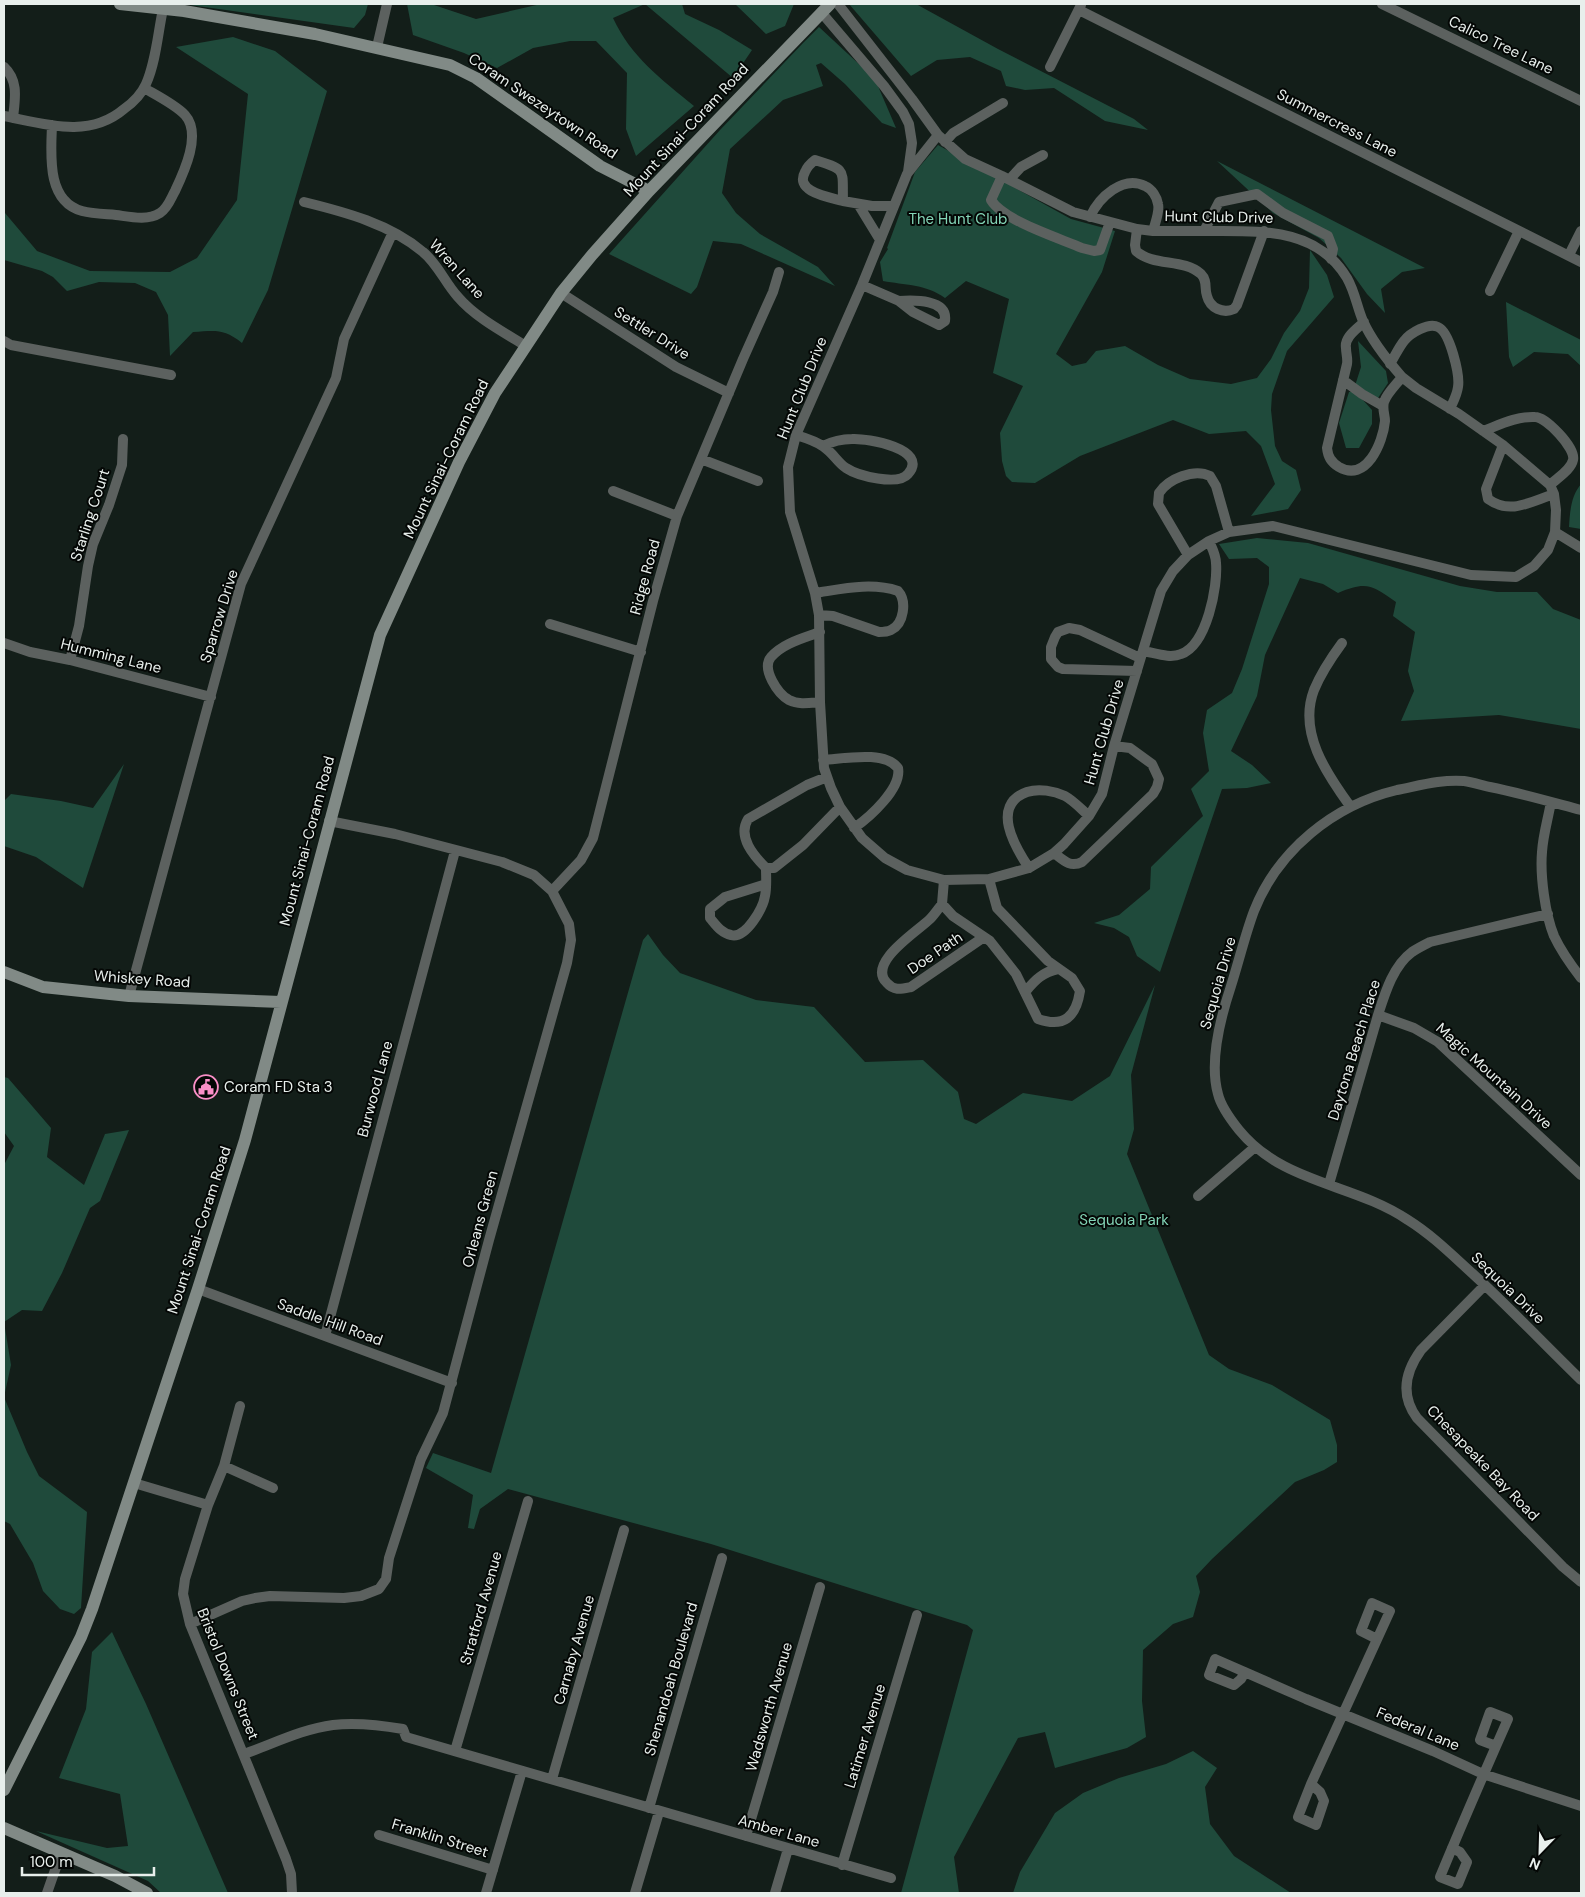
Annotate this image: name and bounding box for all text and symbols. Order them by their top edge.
street label: Calico Tree Lane [1445,11,1557,79]
street label: Coram Swezeytown Road [465,49,621,163]
street label: Mount Sinai-Coram Road [619,59,753,201]
street label: Summercress Lane [1273,84,1401,162]
street label: Hunt Club Drive [1164,206,1274,228]
park label: The Hunt Club [909,209,1007,229]
street label: Wren Lane [425,235,489,303]
street label: Settler Drive [610,302,694,364]
street label: Hunt Club Drive [772,334,832,442]
street label: Mount Sinai-Coram Road [399,376,493,542]
street label: Starling Court [66,466,114,564]
street label: Ridge Road [625,537,665,617]
street label: Sparrow Drive [195,567,243,665]
street label: Humming Lane [58,634,164,678]
street label: Hunt Club Drive [1079,677,1129,787]
street label: Mount Sinai-Coram Road [275,754,339,928]
street label: Doe Path [903,927,967,979]
street label: Sequoia Drive [1195,934,1241,1032]
street label: Whiskey Road [93,966,191,992]
street label: Daytona Beach Place [1323,977,1385,1123]
street label: Magic Mountain Drive [1432,1018,1556,1134]
street label: Burwood Lane [353,1039,397,1139]
public building icon: Coram FD Sta 3 [193,1074,219,1100]
place label: Coram FD Sta 3 [224,1077,333,1097]
street label: Mount Sinai-Coram Road [162,1144,236,1316]
street label: Orleans Green [457,1168,503,1270]
park label: Sequoia Park [1079,1210,1169,1230]
street label: Sequoia Drive [1467,1248,1549,1328]
street label: Saddle Hill Road [274,1294,386,1350]
street label: Chesapeake Bay Road [1423,1401,1543,1525]
street label: Stratford Avenue [455,1549,507,1667]
street label: Carnaby Avenue [549,1593,599,1707]
street label: Shenandoah Boulevard [640,1600,702,1758]
street label: Bristol Downs Street [192,1605,264,1743]
street label: Wadsworth Avenue [741,1640,797,1774]
street label: Latimer Avenue [840,1682,890,1790]
street label: Federal Lane [1373,1703,1463,1755]
street label: Amber Lane [736,1810,822,1852]
street label: Franklin Street [389,1814,491,1862]
north arrow [1515,1827,1565,1877]
scale bar [22,1844,155,1876]
text: 100 m [30,1852,73,1872]
text: N [1527,1854,1543,1874]

